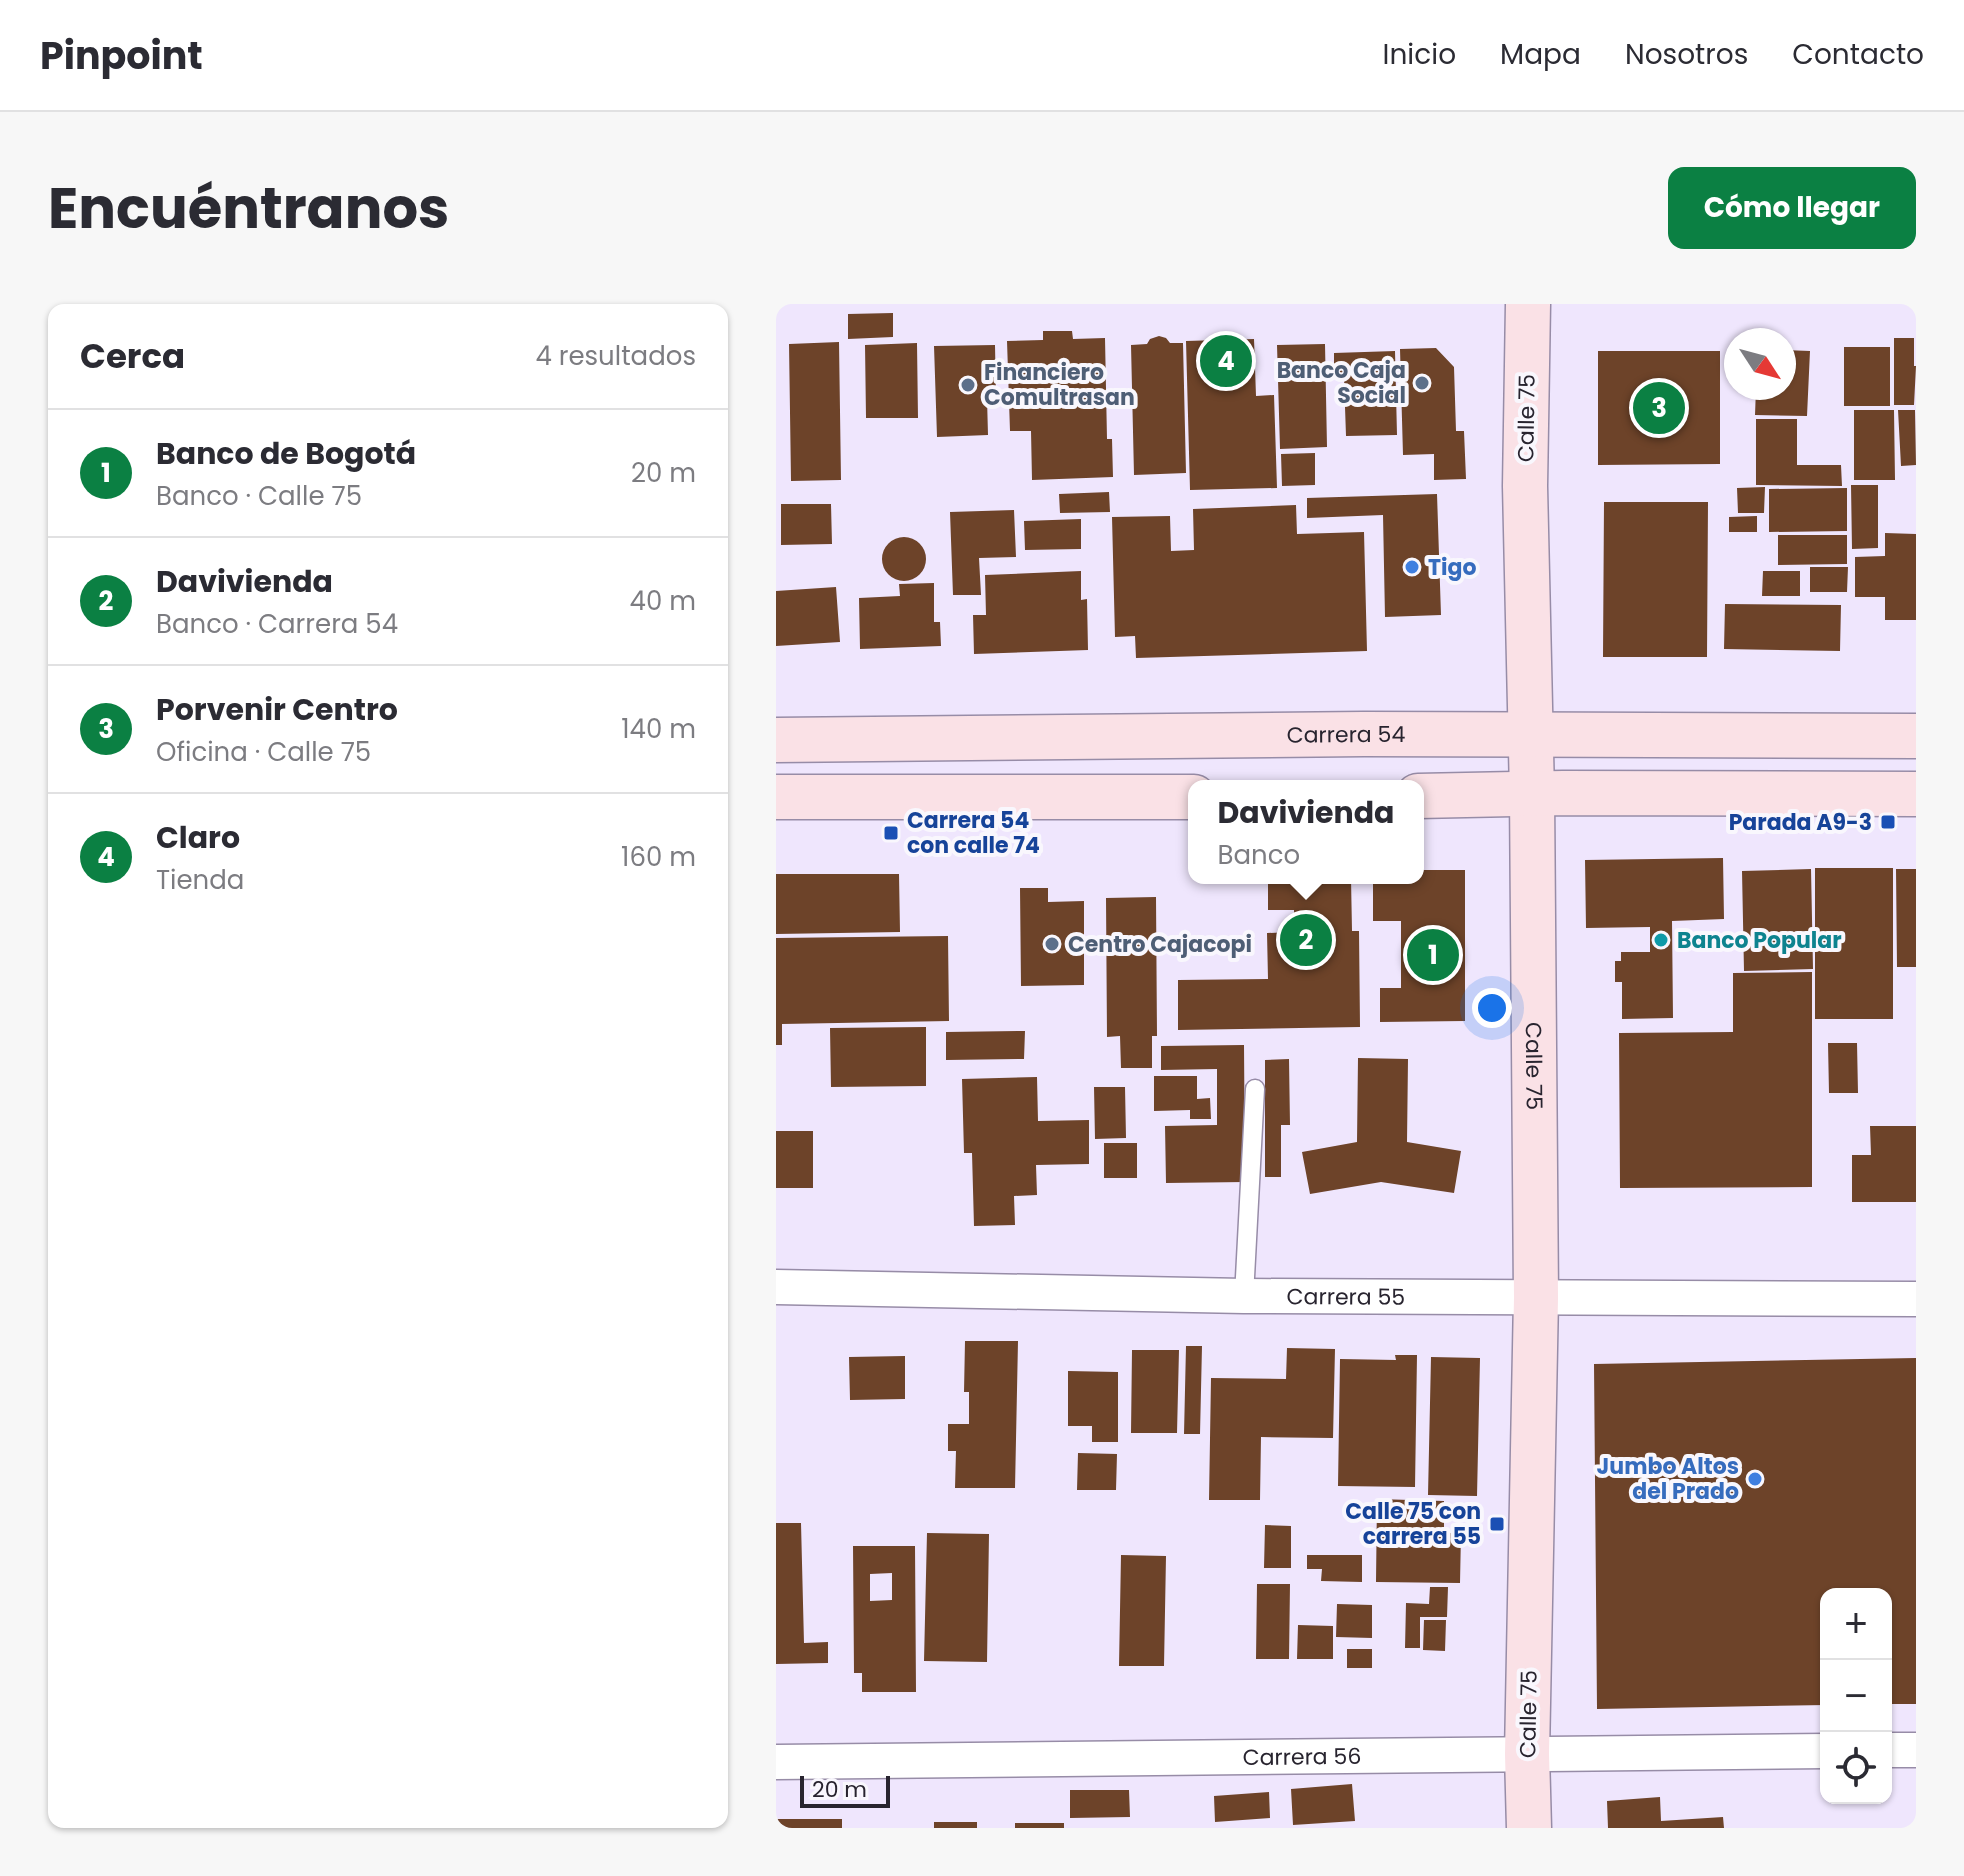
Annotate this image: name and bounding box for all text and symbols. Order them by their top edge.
text: Pinpoint [40,29,203,82]
text: Inicio [1383,35,1456,74]
text: Mapa [1500,35,1581,74]
text: Nosotros [1625,35,1748,74]
text: Contacto [1792,35,1924,74]
button: Cómo llegar [1668,167,1916,249]
text: Encuéntranos [48,169,449,248]
north arrow [1724,328,1796,400]
pin: 4 [1200,331,1252,391]
text: Cerca [80,332,185,380]
text: 4 resultados [535,338,696,374]
place label: Banco Caja Social [1277,355,1406,411]
place label: Financiero Comultrasan [984,357,1135,413]
marker: Banco Caja Social [1413,374,1431,392]
street label: Calle 75 [1510,374,1543,462]
marker: Financiero Comultrasan [959,376,977,394]
pin: 3 [1633,378,1685,438]
text: Banco de Bogotá [156,432,416,475]
text: 1 [101,455,111,491]
text: 20 m [631,455,696,491]
text: Banco · Calle 75 [156,478,362,514]
place label: Tigo [1428,552,1476,583]
marker: Tigo [1403,558,1421,576]
text: Davivienda [156,560,333,603]
text: 2 [99,583,113,619]
text: 40 m [630,583,696,619]
text: Banco · Carrera 54 [156,606,398,642]
text: Porvenir Centro [156,688,398,731]
text: 3 [98,711,114,747]
text: 140 m [621,711,696,747]
street label: Carrera 54 [1287,719,1405,751]
text: Oficina · Calle 75 [156,734,371,770]
popup [1188,780,1424,884]
text: Davivienda [1218,791,1394,834]
place label: Carrera 54 con calle 74 [907,805,1040,861]
place label: Parada A9-3 [1729,807,1872,838]
marker: Parada A9-3 [1879,813,1897,831]
text: Claro [156,816,240,859]
marker: Carrera 54 con calle 74 [882,824,900,842]
text: Banco [1218,837,1300,873]
text: 4 [97,839,115,875]
text: 160 m [621,839,696,875]
text: Tienda [156,862,244,898]
pin: 2 [1280,910,1332,970]
pin: 1 [1407,925,1459,985]
place label: Banco Popular [1677,925,1842,956]
place label: Centro Cajacopi [1068,929,1252,960]
marker: Banco Popular [1652,931,1670,949]
marker: Centro Cajacopi [1043,935,1061,953]
your location [1472,988,1512,1028]
street label: Calle 75 [1518,1022,1550,1110]
street label: Carrera 55 [1287,1281,1405,1313]
place label: Jumbo Altos del Prado [1597,1451,1739,1507]
marker: Jumbo Altos del Prado [1746,1470,1764,1488]
place label: Calle 75 con carrera 55 [1345,1496,1481,1552]
marker: Calle 75 con carrera 55 [1488,1515,1506,1533]
map controls [1820,1588,1892,1804]
button: + [1820,1588,1892,1660]
button: − [1820,1660,1892,1732]
street label: Calle 75 [1512,1670,1545,1758]
button: locate [1820,1732,1892,1804]
street label: Carrera 56 [1242,1741,1361,1773]
scale bar [800,1772,890,1808]
text: 20 m [812,1774,867,1805]

